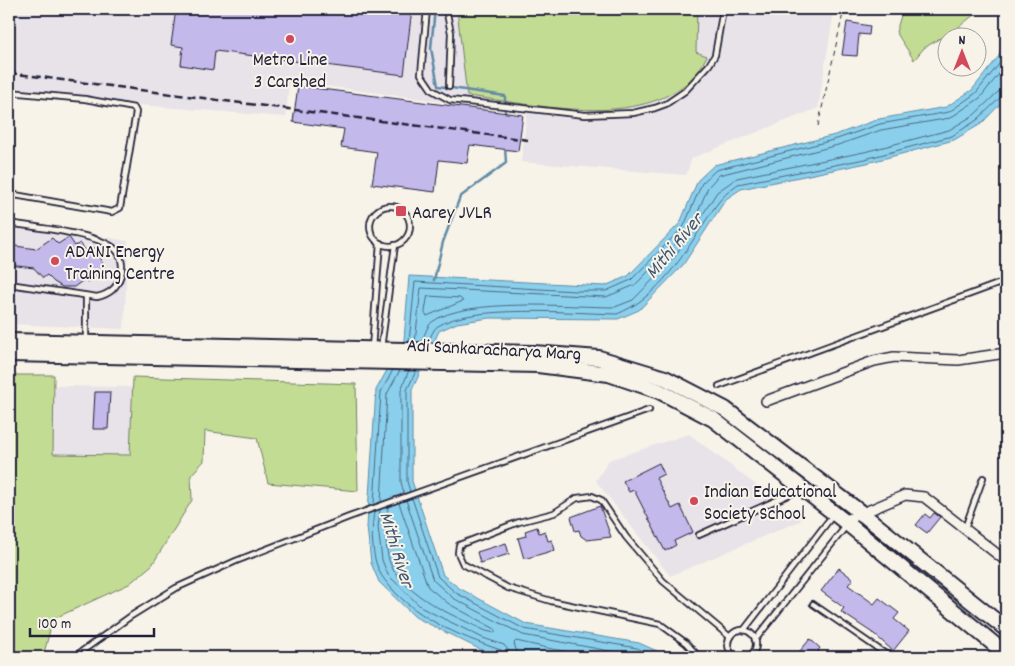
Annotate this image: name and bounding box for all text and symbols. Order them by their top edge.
north arrow [938,28,988,78]
text: N [959,31,966,51]
marker: Metro Line 3 Carshed [284,33,296,45]
place label: Metro Line 3 Carshed [253,48,327,97]
place label: Aarey JVLR [412,201,492,228]
marker: Aarey JVLR [394,204,408,218]
water label: Mithi River [639,206,713,286]
place label: ADANI Energy Training Centre [65,240,175,289]
marker: ADANI Energy Training Centre [49,255,61,267]
street label: Adi Sankaracharya Marg [406,333,582,370]
place label: Indian Educational Society School [704,480,837,529]
marker: Indian Educational Society School [688,495,700,507]
water label: Mithi River [370,508,421,594]
scale bar [30,606,154,638]
text: 100 m [38,614,71,636]

